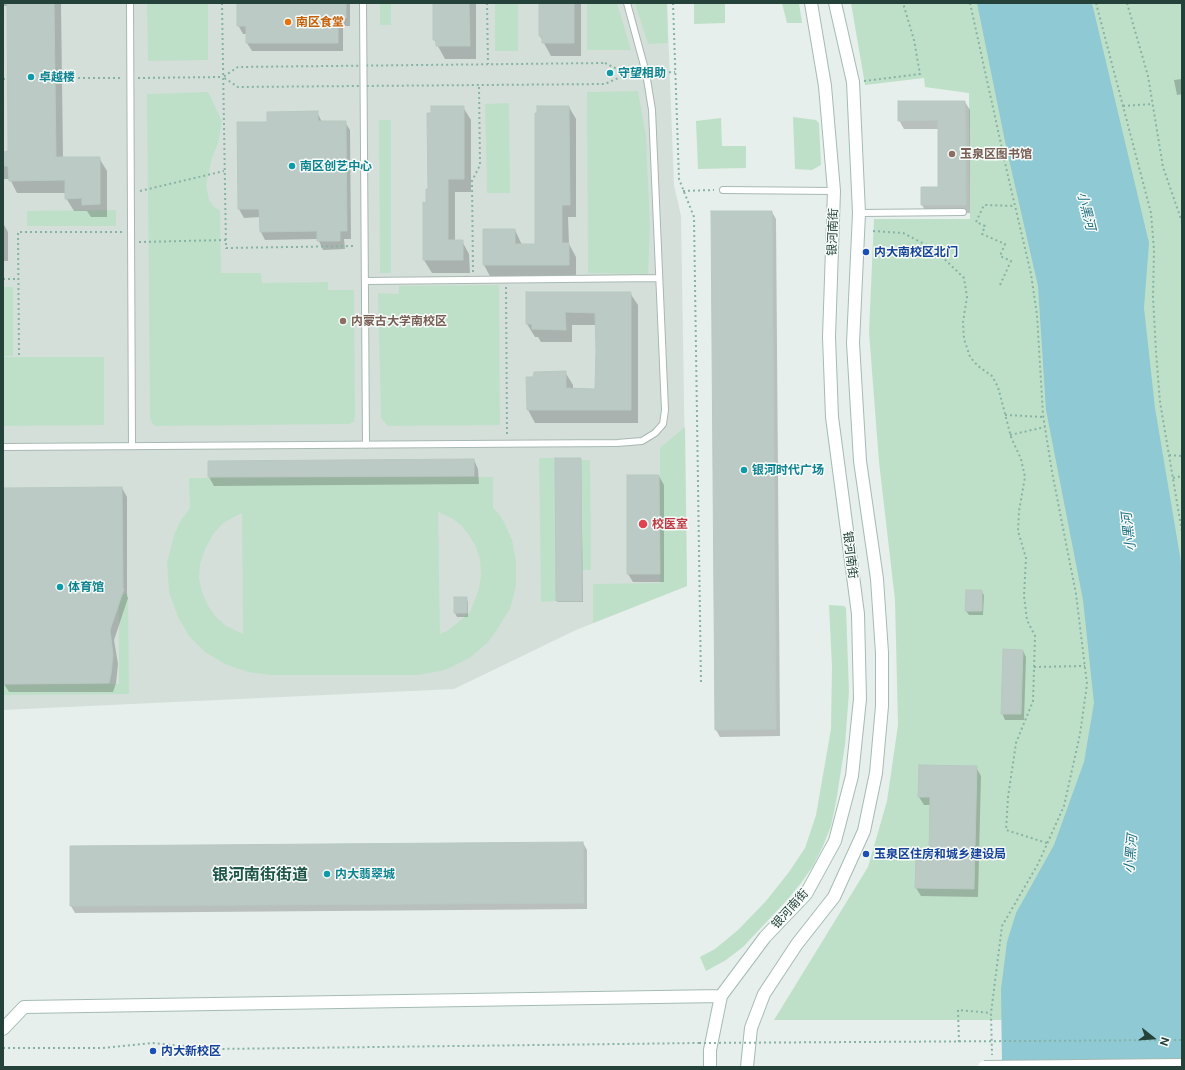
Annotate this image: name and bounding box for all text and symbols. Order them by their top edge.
place label: 南区食堂 [296,15,344,29]
marker: 南区食堂 [283,17,293,27]
place label: 守望相助 [618,66,666,80]
marker: 守望相助 [605,68,615,78]
place label: 卓越楼 [39,70,75,84]
marker: 卓越楼 [26,72,36,82]
place label: 玉泉区图书馆 [960,147,1032,161]
marker: 玉泉区图书馆 [947,149,957,159]
place label: 南区创艺中心 [300,159,372,173]
marker: 南区创艺中心 [287,161,297,171]
water label: 小黑河 [1074,190,1098,232]
street label: 银河南街 [825,208,841,256]
place label: 内大南校区北门 [874,245,958,259]
marker: 内大南校区北门 [861,247,871,257]
place label: 内蒙古大学南校区 [351,314,447,328]
marker: 内蒙古大学南校区 [338,316,348,326]
place label: 银河时代广场 [752,463,824,477]
marker: 银河时代广场 [739,465,749,475]
water label: 小黑河 [1119,512,1139,552]
place label: 校医室 [652,517,688,531]
marker: 校医室 [637,518,649,530]
street label: 银河南街 [840,530,860,580]
place label: 体育馆 [68,580,104,594]
marker: 体育馆 [55,582,65,592]
water label: 小黑河 [1122,834,1140,874]
place label: 玉泉区住房和城乡建设局 [874,847,1006,861]
marker: 玉泉区住房和城乡建设局 [861,849,871,859]
district label: 银河南街街道 [212,865,308,885]
place label: 内大翡翠城 [335,867,395,881]
marker: 内大翡翠城 [322,869,332,879]
street label: 银河南街 [769,886,811,932]
north arrow [1133,1018,1173,1058]
text: N [1157,1036,1171,1047]
place label: 内大新校区 [161,1044,221,1058]
marker: 内大新校区 [148,1046,158,1056]

